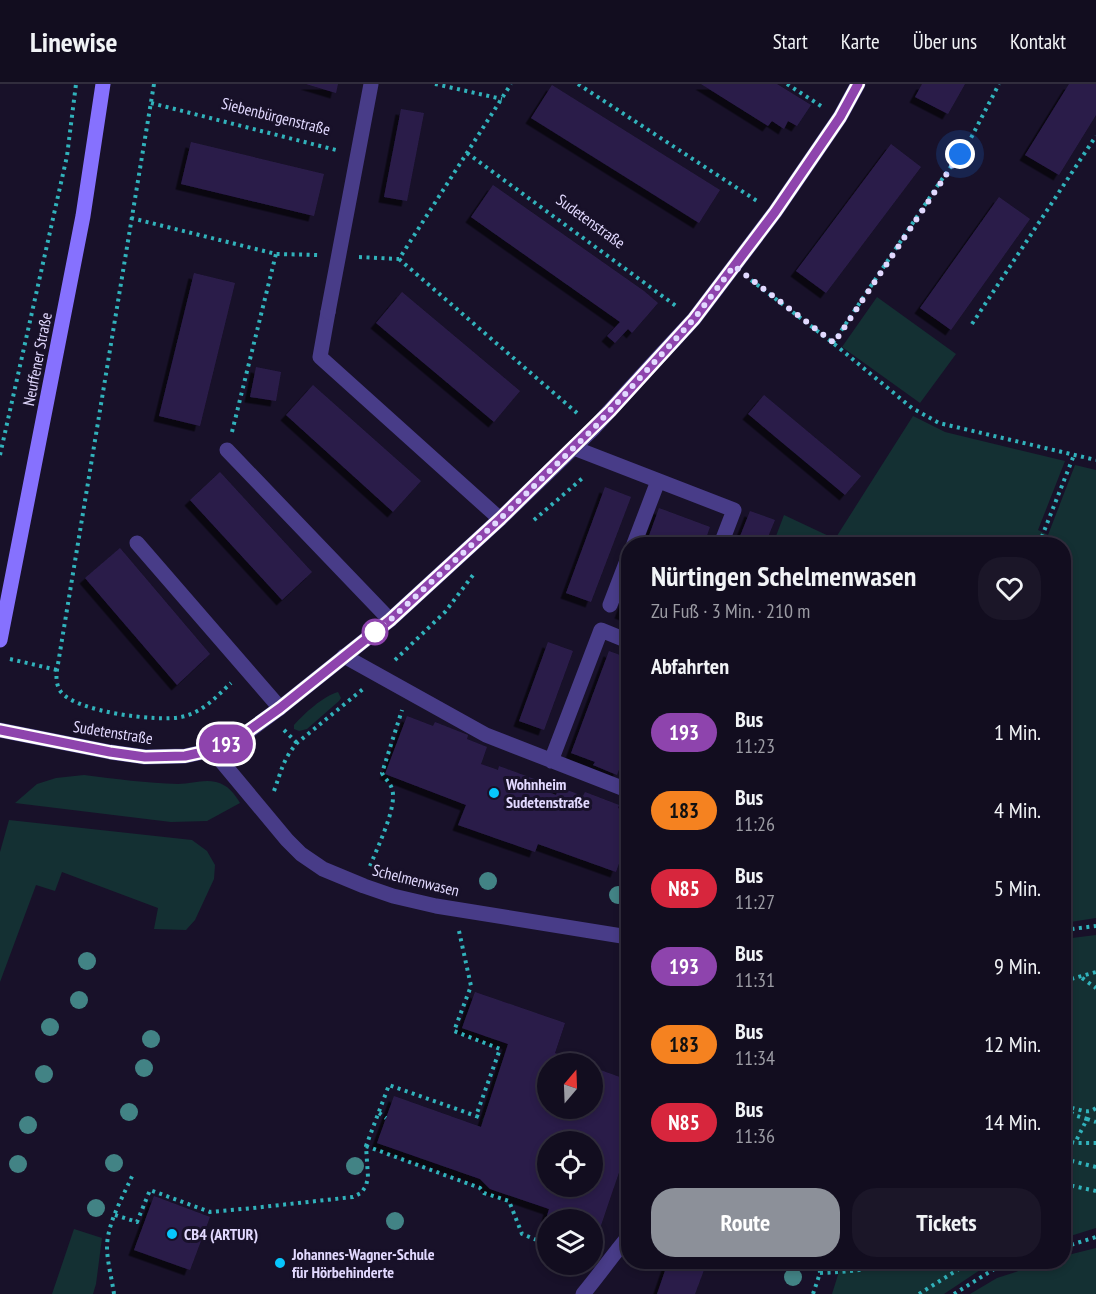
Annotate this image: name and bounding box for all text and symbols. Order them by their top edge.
text: Linewise [30,23,118,60]
text: Start [773,28,808,55]
text: Karte [841,28,880,55]
text: Über uns [913,28,977,55]
text: Kontakt [1010,28,1066,55]
street label: Siebenbürgenstraße [220,93,332,139]
your location [945,139,975,169]
street label: Sudetenstraße [553,189,629,253]
street label: Neuffener Straße [18,311,56,407]
text: Nürtingen Schelmenwasen [651,557,916,594]
button: heart [978,557,1041,620]
text: Zu Fuß · 3 Min. · 210 m [651,598,810,624]
unlabelled marker [362,619,388,645]
text: Abfahrten [651,652,729,680]
text: Bus [735,705,763,733]
street label: Sudetenstraße [72,716,154,748]
text: 1 Min. [994,718,1041,746]
text: 193 [669,719,699,746]
line badge: 193 [192,724,260,764]
text: 193 [211,731,241,758]
text: 11:23 [735,733,775,759]
place label: Wohnheim Sudetenstraße [505,774,590,812]
text: Bus [735,783,763,811]
marker: Wohnheim Sudetenstraße [487,786,501,800]
text: 4 Min. [994,796,1041,824]
text: 183 [669,797,699,824]
text: 11:26 [735,811,775,837]
street label: Schelmenwasen [370,860,462,900]
text: Bus [735,861,763,889]
text: 5 Min. [994,874,1041,902]
text: N85 [668,875,700,902]
text: 11:27 [735,889,775,915]
text: Bus [735,939,763,967]
text: 9 Min. [994,952,1041,980]
text: 193 [669,953,699,980]
text: 11:31 [735,967,775,993]
text: Bus [735,1017,763,1045]
text: 12 Min. [984,1030,1041,1058]
text: 183 [669,1031,699,1058]
text: 11:34 [735,1045,775,1071]
north arrow [537,1053,603,1119]
map controls [537,1053,603,1275]
text: Bus [735,1095,763,1123]
text: 14 Min. [984,1108,1041,1136]
text: N85 [668,1109,700,1136]
text: 11:36 [735,1123,775,1149]
button: locate [537,1131,603,1197]
button: Route [651,1188,840,1257]
button: Tickets [852,1188,1041,1257]
button: layers [537,1209,603,1275]
place label: CB4 (ARTUR) [184,1224,258,1244]
marker: CB4 (ARTUR) [165,1227,179,1241]
place label: Johannes-Wagner-Schule für Hörbehinderte [291,1244,435,1282]
marker: Johannes-Wagner-Schule für Hörbehinderte [273,1256,287,1270]

